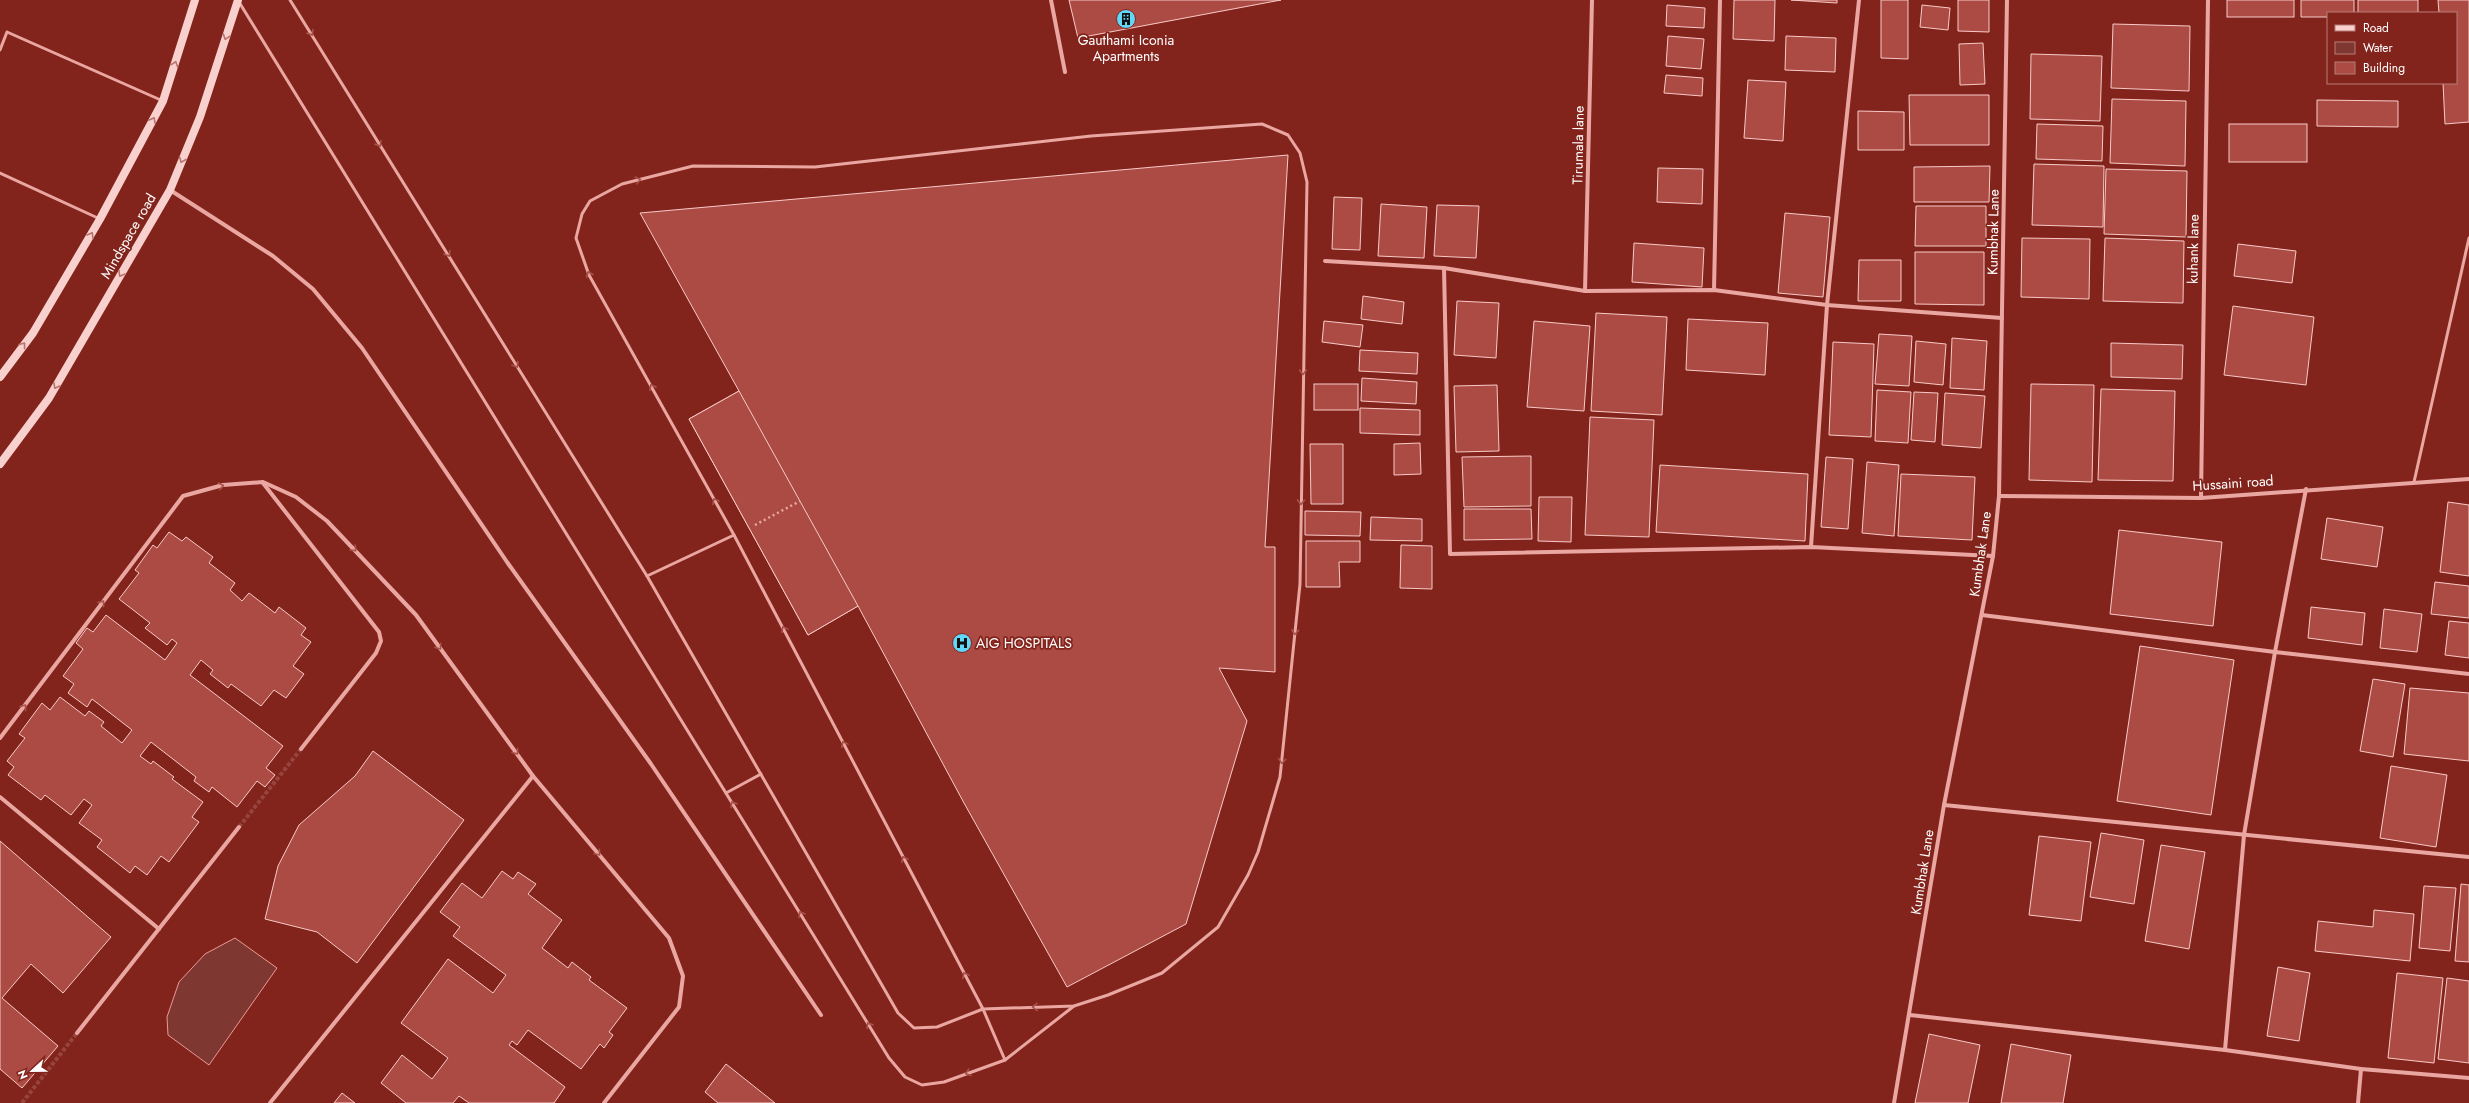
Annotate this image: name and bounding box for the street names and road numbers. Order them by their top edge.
street label: Tirumala lane [1567,106,1589,184]
street label: Kumbhak Lane [1982,189,2004,275]
street label: Mindspace road [95,190,161,282]
street label: kuhank lane [2182,214,2204,284]
street label: Hussaini road [2192,470,2274,496]
street label: Kumbhak Lane [1964,510,1996,598]
street label: Kumbhak Lane [1905,828,1939,916]

